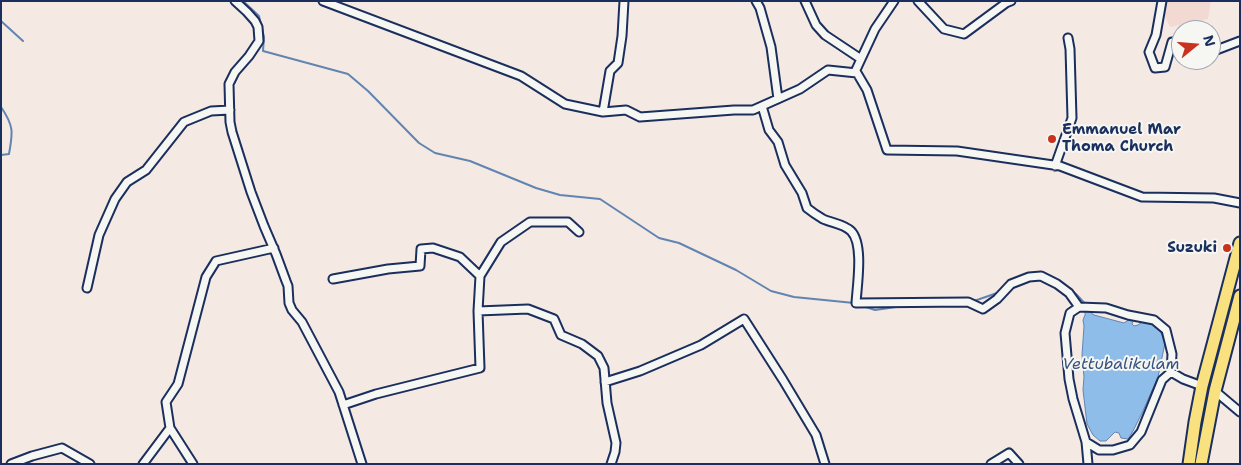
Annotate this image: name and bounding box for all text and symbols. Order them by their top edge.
north arrow [1171,20,1221,70]
text: N [1199,33,1220,49]
place label: Emmanuel Mar Thoma Church [1062,121,1181,156]
marker: Emmanuel Mar Thoma Church [1046,133,1058,145]
place label: Suzuki [1167,239,1217,257]
marker: Suzuki [1221,242,1233,254]
water label: Vettubalikulam [1062,355,1180,375]

